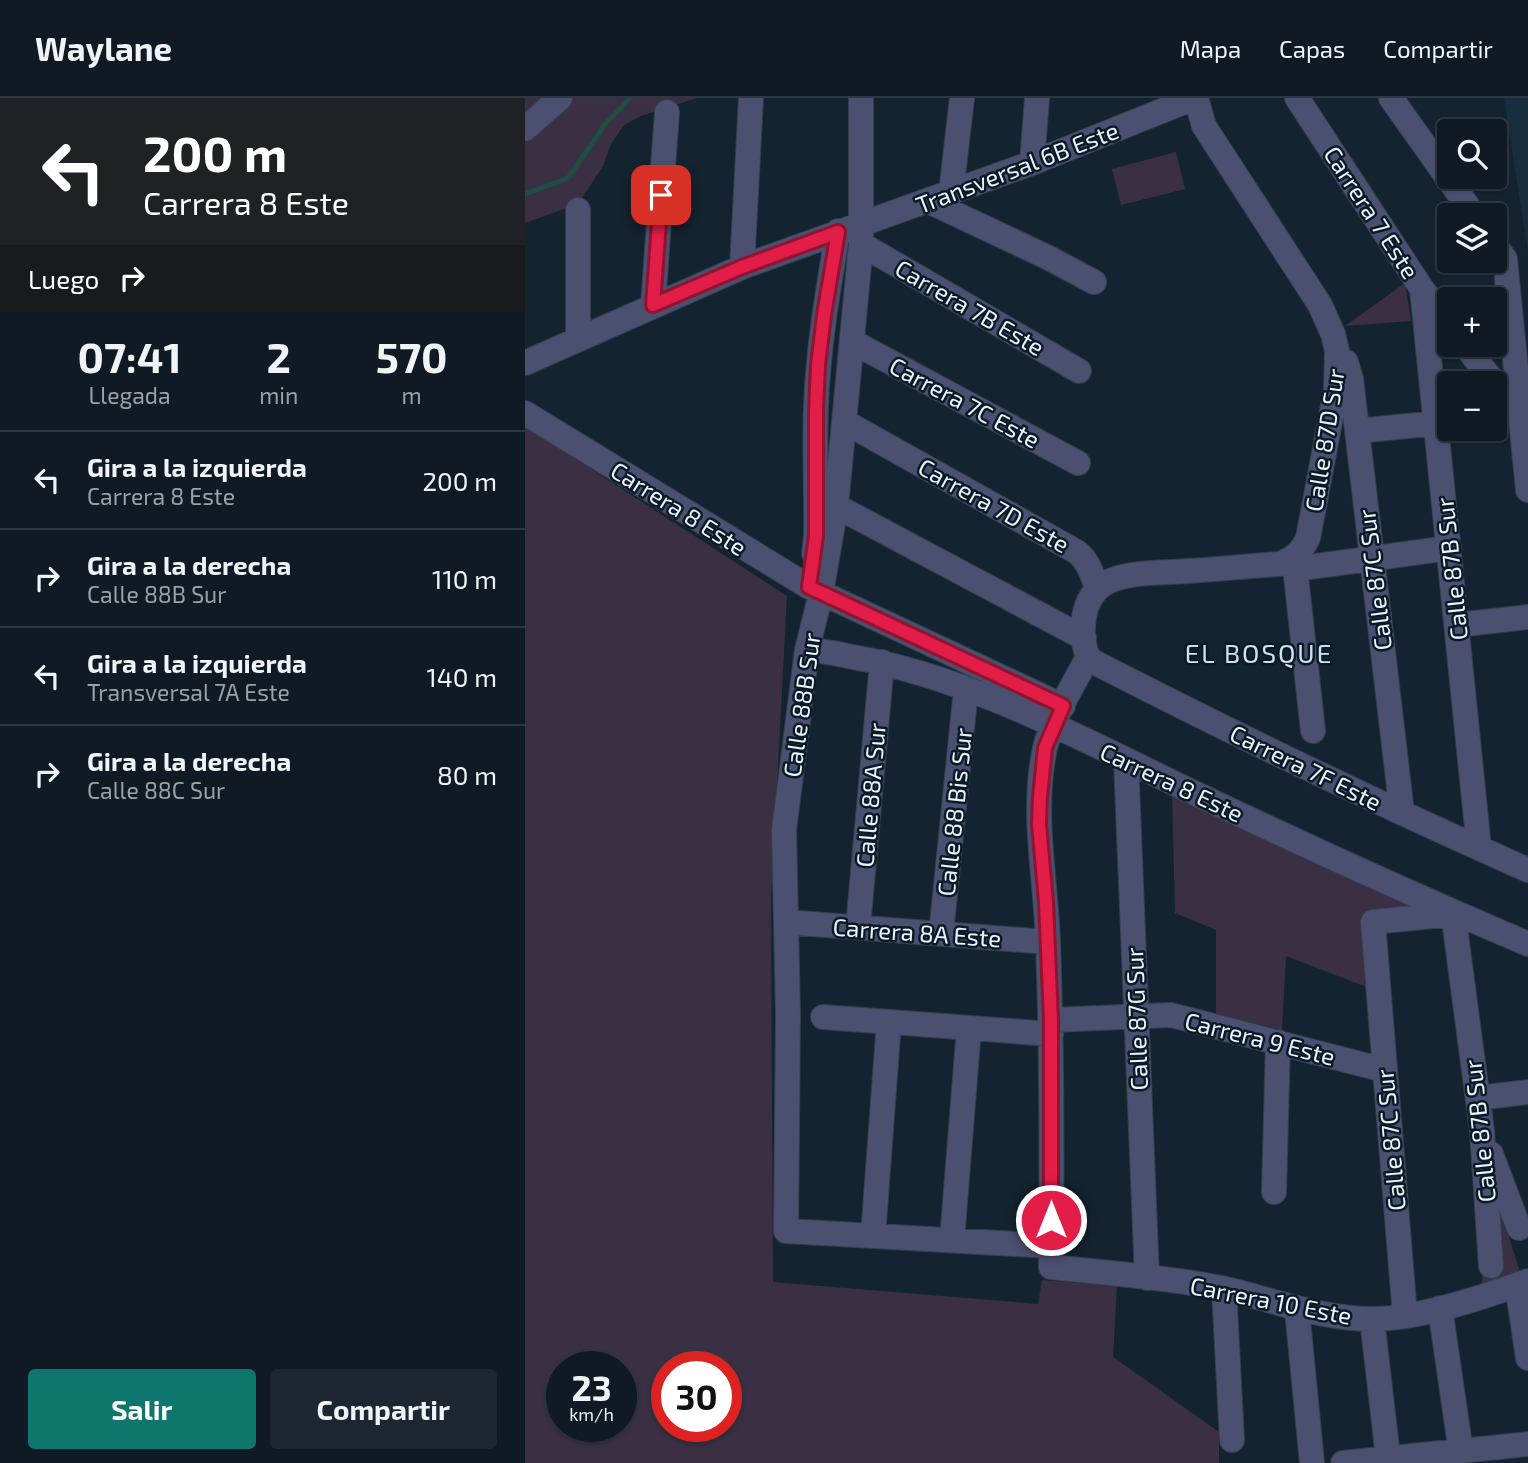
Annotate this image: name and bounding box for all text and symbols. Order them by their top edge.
text: Waylane [35,28,172,68]
text: Mapa [1180,34,1241,63]
text: Capas [1279,34,1345,63]
text: Compartir [1383,34,1493,63]
street label: Transversal 6B Este [912,115,1122,219]
map controls [1437,119,1507,441]
button: search [1437,119,1507,189]
text: 200 m [143,123,287,182]
icon: left [28,126,119,217]
street label: Carrera 7 Este [1318,140,1426,284]
pin [631,165,691,225]
icon: arrive [642,176,680,214]
text: Carrera 8 Este [143,183,349,221]
button: layers [1437,203,1507,273]
street label: Carrera 7B Este [890,253,1050,361]
icon: right [113,259,151,297]
text: Luego [28,263,99,294]
button: + [1437,287,1507,357]
text: 07:41 [77,331,182,381]
text: 2 [267,331,291,381]
text: 570 [376,331,448,381]
street label: Carrera 7C Este [885,350,1045,454]
street label: Calle 87D Sur [1298,366,1350,514]
button: − [1437,371,1507,441]
text: Llegada [88,381,171,409]
text: min [259,381,298,409]
text: m [402,381,422,409]
text: Gira a la izquierda [87,451,307,482]
street label: Carrera 7D Este [913,452,1075,558]
street label: Carrera 8 Este [606,455,752,561]
icon: left [28,461,66,499]
text: 200 m [422,465,497,496]
text: Carrera 8 Este [87,482,235,510]
street label: Calle 87B Sur [1429,496,1473,642]
street label: Calle 87C Sur [1351,507,1397,652]
text: Gira a la derecha [87,549,291,580]
icon: right [28,559,66,597]
text: 110 m [432,563,497,594]
text: Calle 88B Sur [87,580,226,608]
street label: Calle 88B Sur [777,631,826,779]
district label: EL BOSQUE [1185,637,1333,668]
text: Gira a la izquierda [87,647,307,678]
icon: left [28,657,66,695]
text: 140 m [426,661,497,692]
text: Transversal 7A Este [87,678,290,706]
street label: Carrera 7F Este [1226,718,1386,816]
street label: Calle 88A Sur [849,721,891,868]
street label: Calle 88 Bis Sur [931,726,977,898]
street label: Carrera 8 Este [1096,736,1248,828]
text: Gira a la derecha [87,745,291,776]
icon: right [28,755,66,793]
text: 80 m [437,759,497,790]
text: Calle 88C Sur [87,776,225,804]
street label: Carrera 8A Este [832,912,1002,952]
street label: Calle 87G Sur [1119,946,1153,1091]
street label: Carrera 9 Este [1182,1005,1338,1071]
street label: Calle 87B Sur [1457,1058,1501,1204]
street label: Calle 87C Sur [1369,1068,1411,1212]
position arrow [1014,1183,1088,1257]
street label: Carrera 10 Este [1188,1270,1354,1330]
speed limit sign: 30 [651,1351,742,1442]
text: 23 [571,1366,612,1408]
button: Salir [28,1369,256,1449]
button: Compartir [270,1369,497,1449]
text: km/h [569,1403,614,1425]

